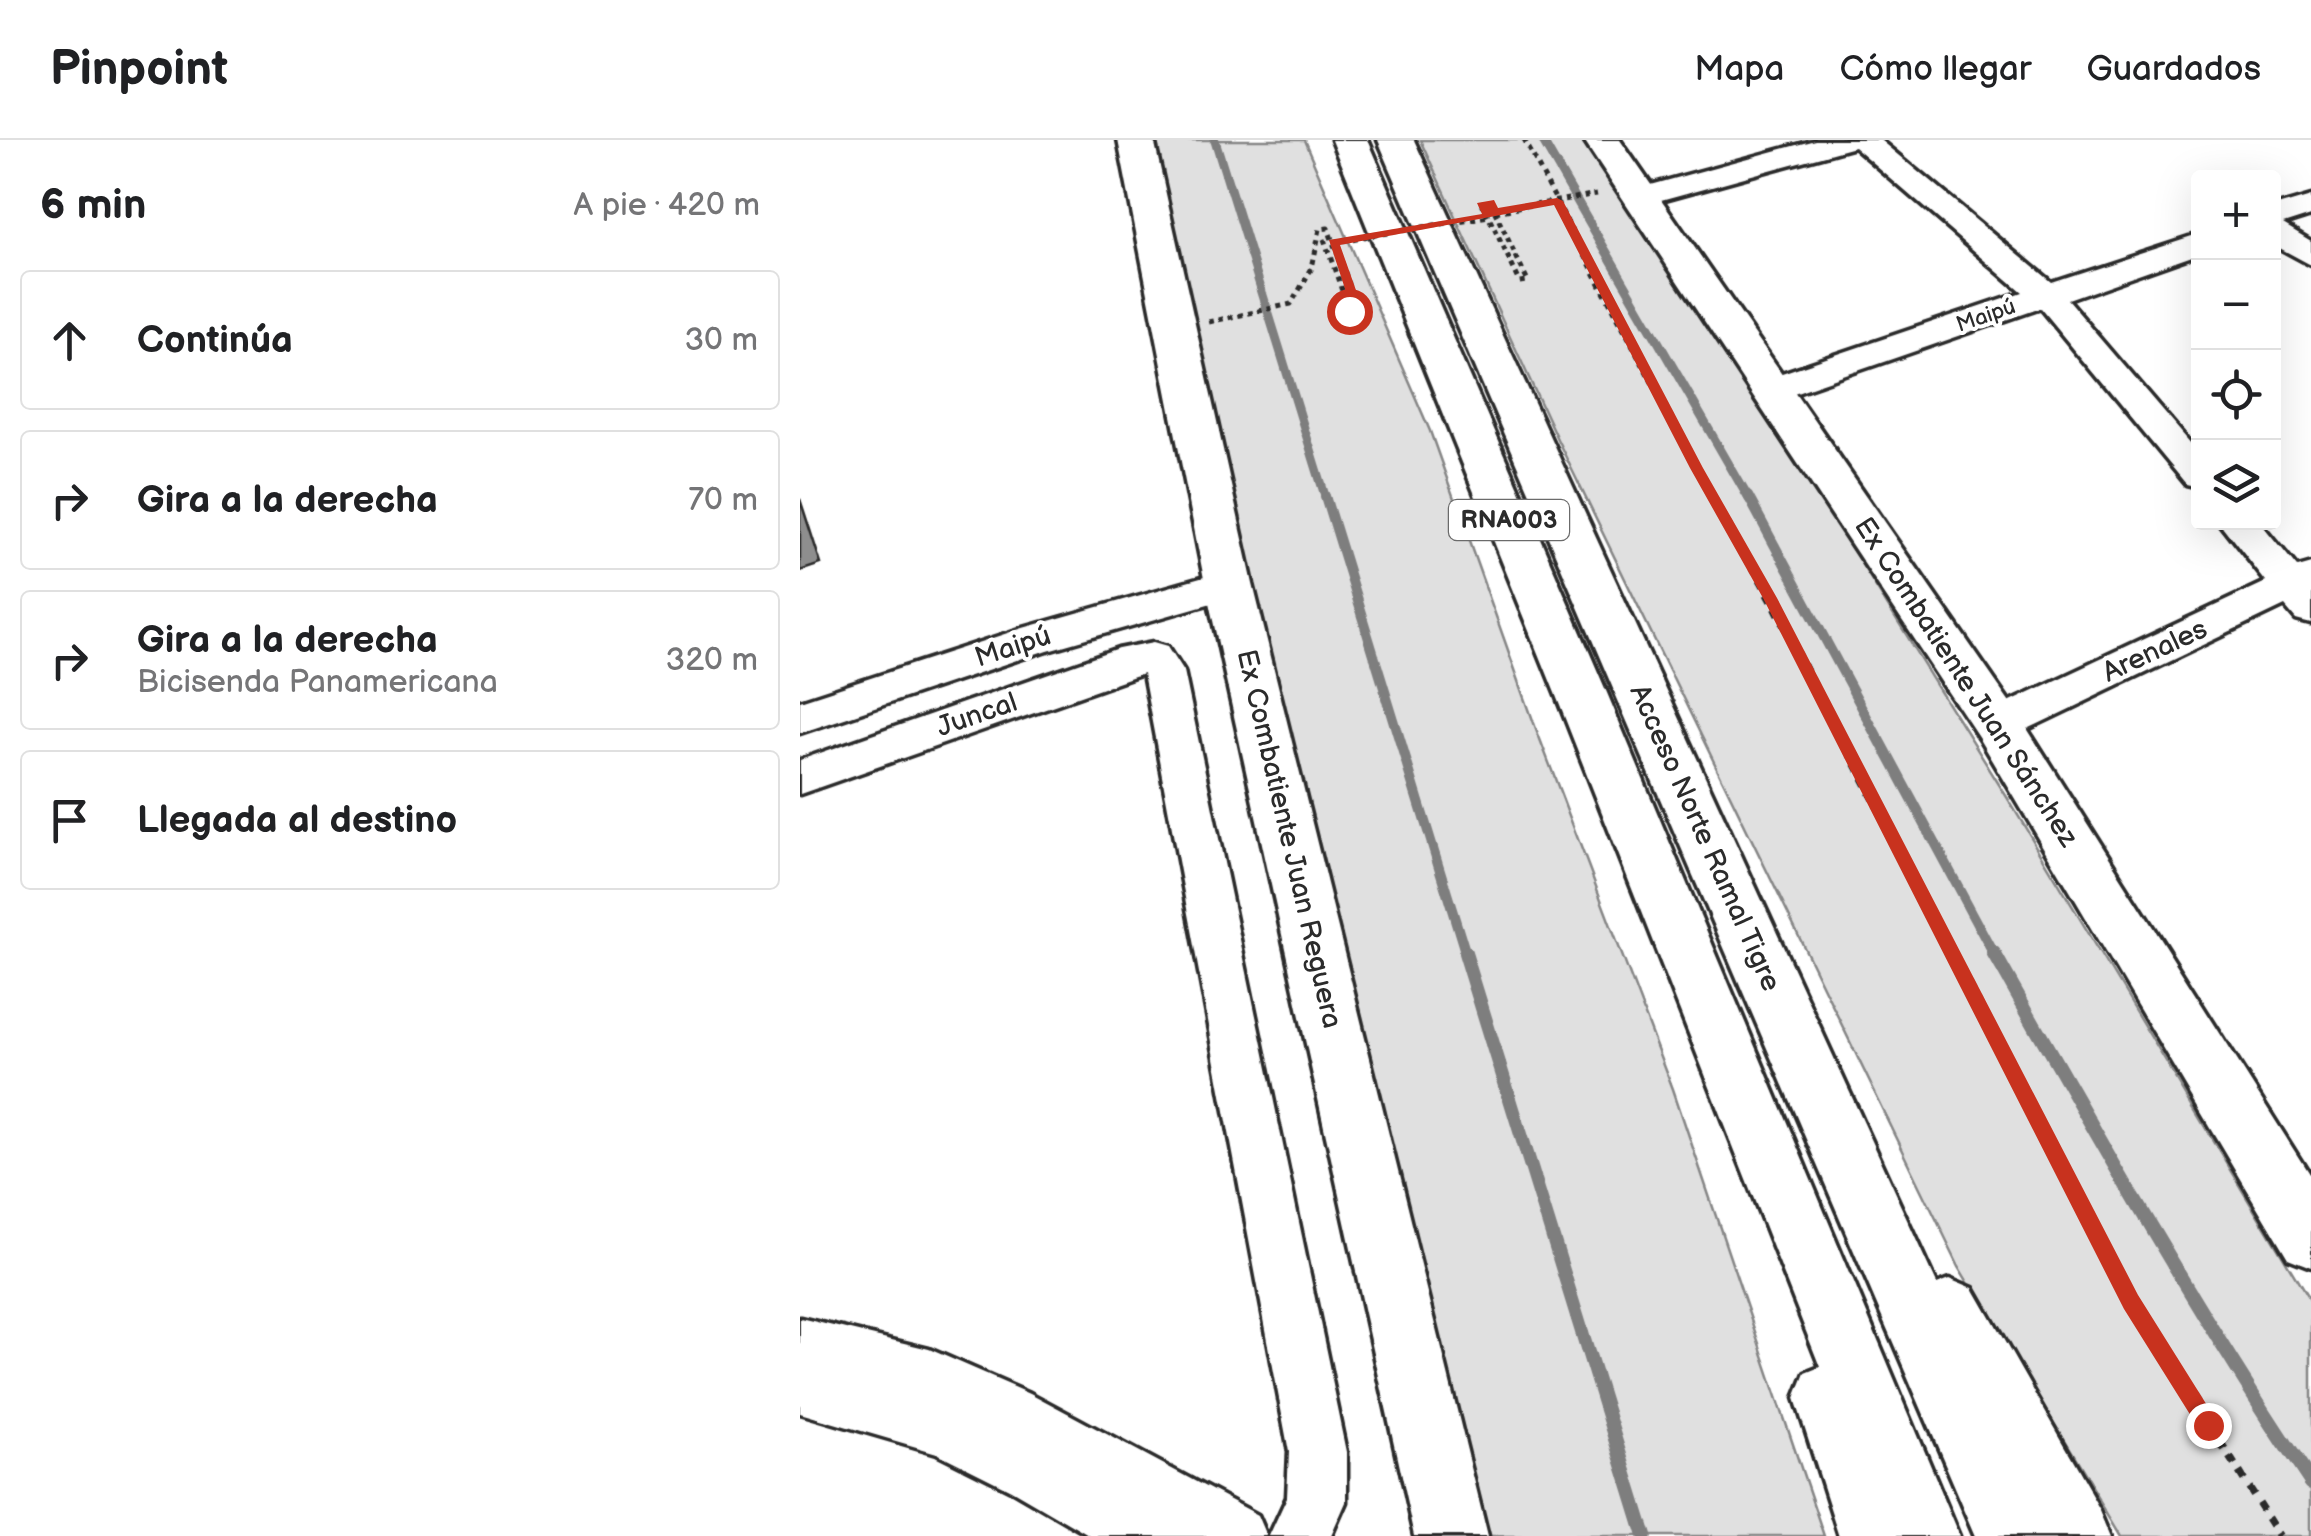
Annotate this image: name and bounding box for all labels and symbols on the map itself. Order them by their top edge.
route start [1327,289,1373,335]
street label: Maipú [1953,293,2019,339]
road number: RNA003 [1449,500,1569,540]
street label: Ex Combatiente Juan Sánchez [1847,511,2085,853]
street label: Arenales [2098,612,2213,689]
street label: Maipú [971,619,1055,675]
street label: Ex Combatiente Juan Reguera [1229,646,1349,1032]
street label: Acceso Norte Ramal Tigre [1622,680,1788,996]
street label: Juncal [932,686,1022,744]
route end [2186,1403,2232,1449]

